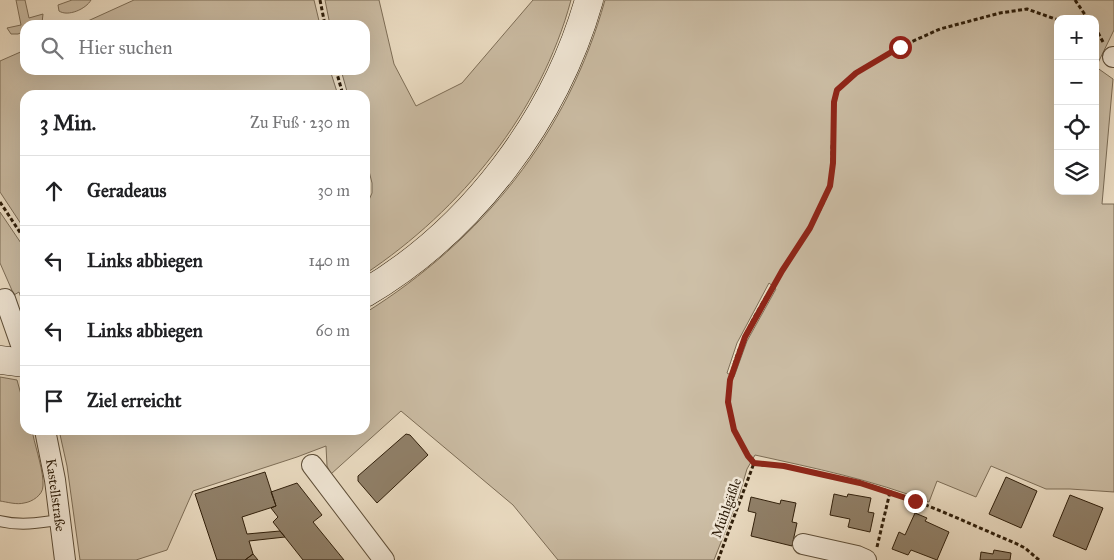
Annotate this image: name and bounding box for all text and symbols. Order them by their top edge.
map controls [1054,15,1099,195]
button: + [1054,15,1099,60]
search box [20,20,370,75]
icon: search [38,34,66,62]
text: Hier suchen [78,36,172,59]
route start [889,36,912,59]
button: − [1054,60,1099,105]
button: locate [1054,105,1099,150]
text: 3 Min. [40,110,96,136]
text: Zu Fuß · 230 m [250,113,350,132]
button: layers [1054,150,1099,195]
icon: ahead [40,177,68,205]
text: Geradeaus [87,179,166,202]
text: 30 m [317,181,350,200]
icon: left [40,247,68,275]
text: Links abbiegen [87,249,203,272]
text: 140 m [309,251,350,270]
icon: left [40,317,68,345]
text: Links abbiegen [87,319,203,342]
text: 60 m [316,321,350,340]
icon: arrive [40,387,68,415]
text: Ziel erreicht [87,389,181,412]
street label: Kastellstraße [42,457,69,533]
street label: Mühlgäßle [708,476,745,540]
route end [904,490,927,513]

